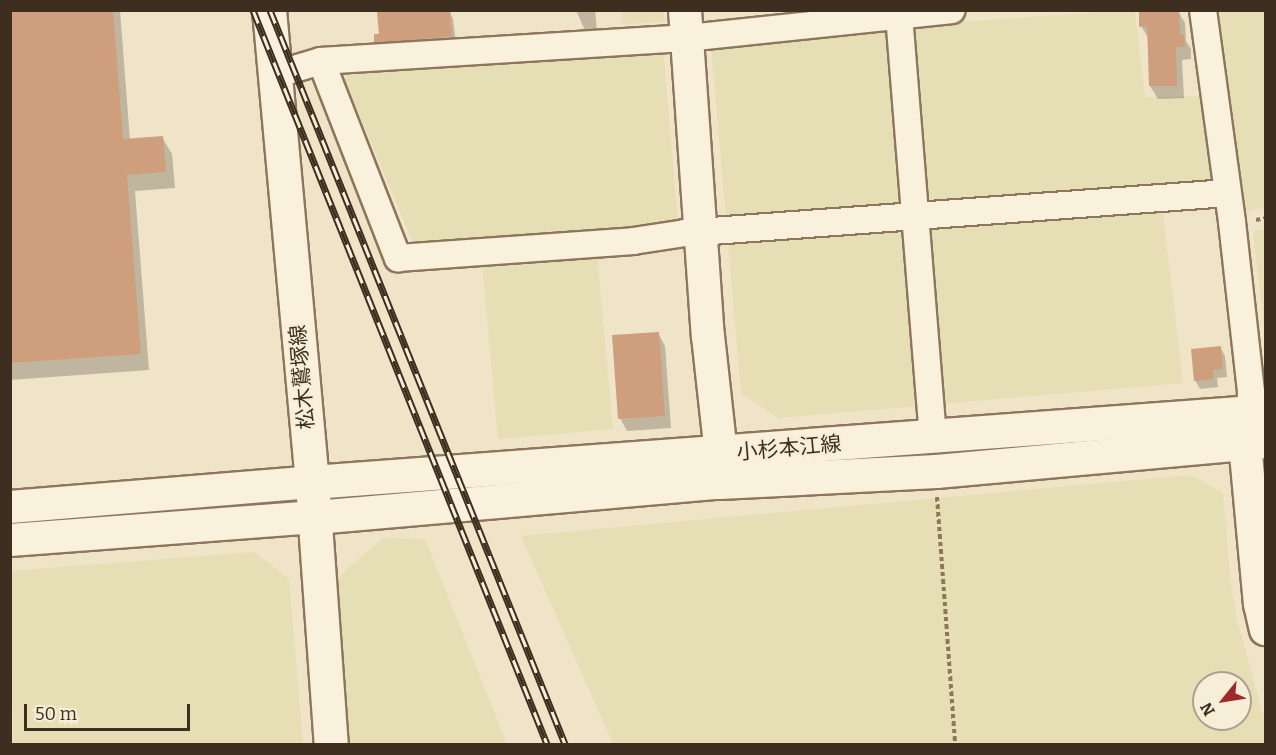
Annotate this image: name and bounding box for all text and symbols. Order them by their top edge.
street label: 松木鷲塚線 [285,324,319,430]
street label: 小杉本江線 [736,431,842,465]
north arrow [1192,671,1252,731]
scale bar [27,692,194,730]
text: N [1196,699,1219,719]
text: 50 m [35,703,77,725]

